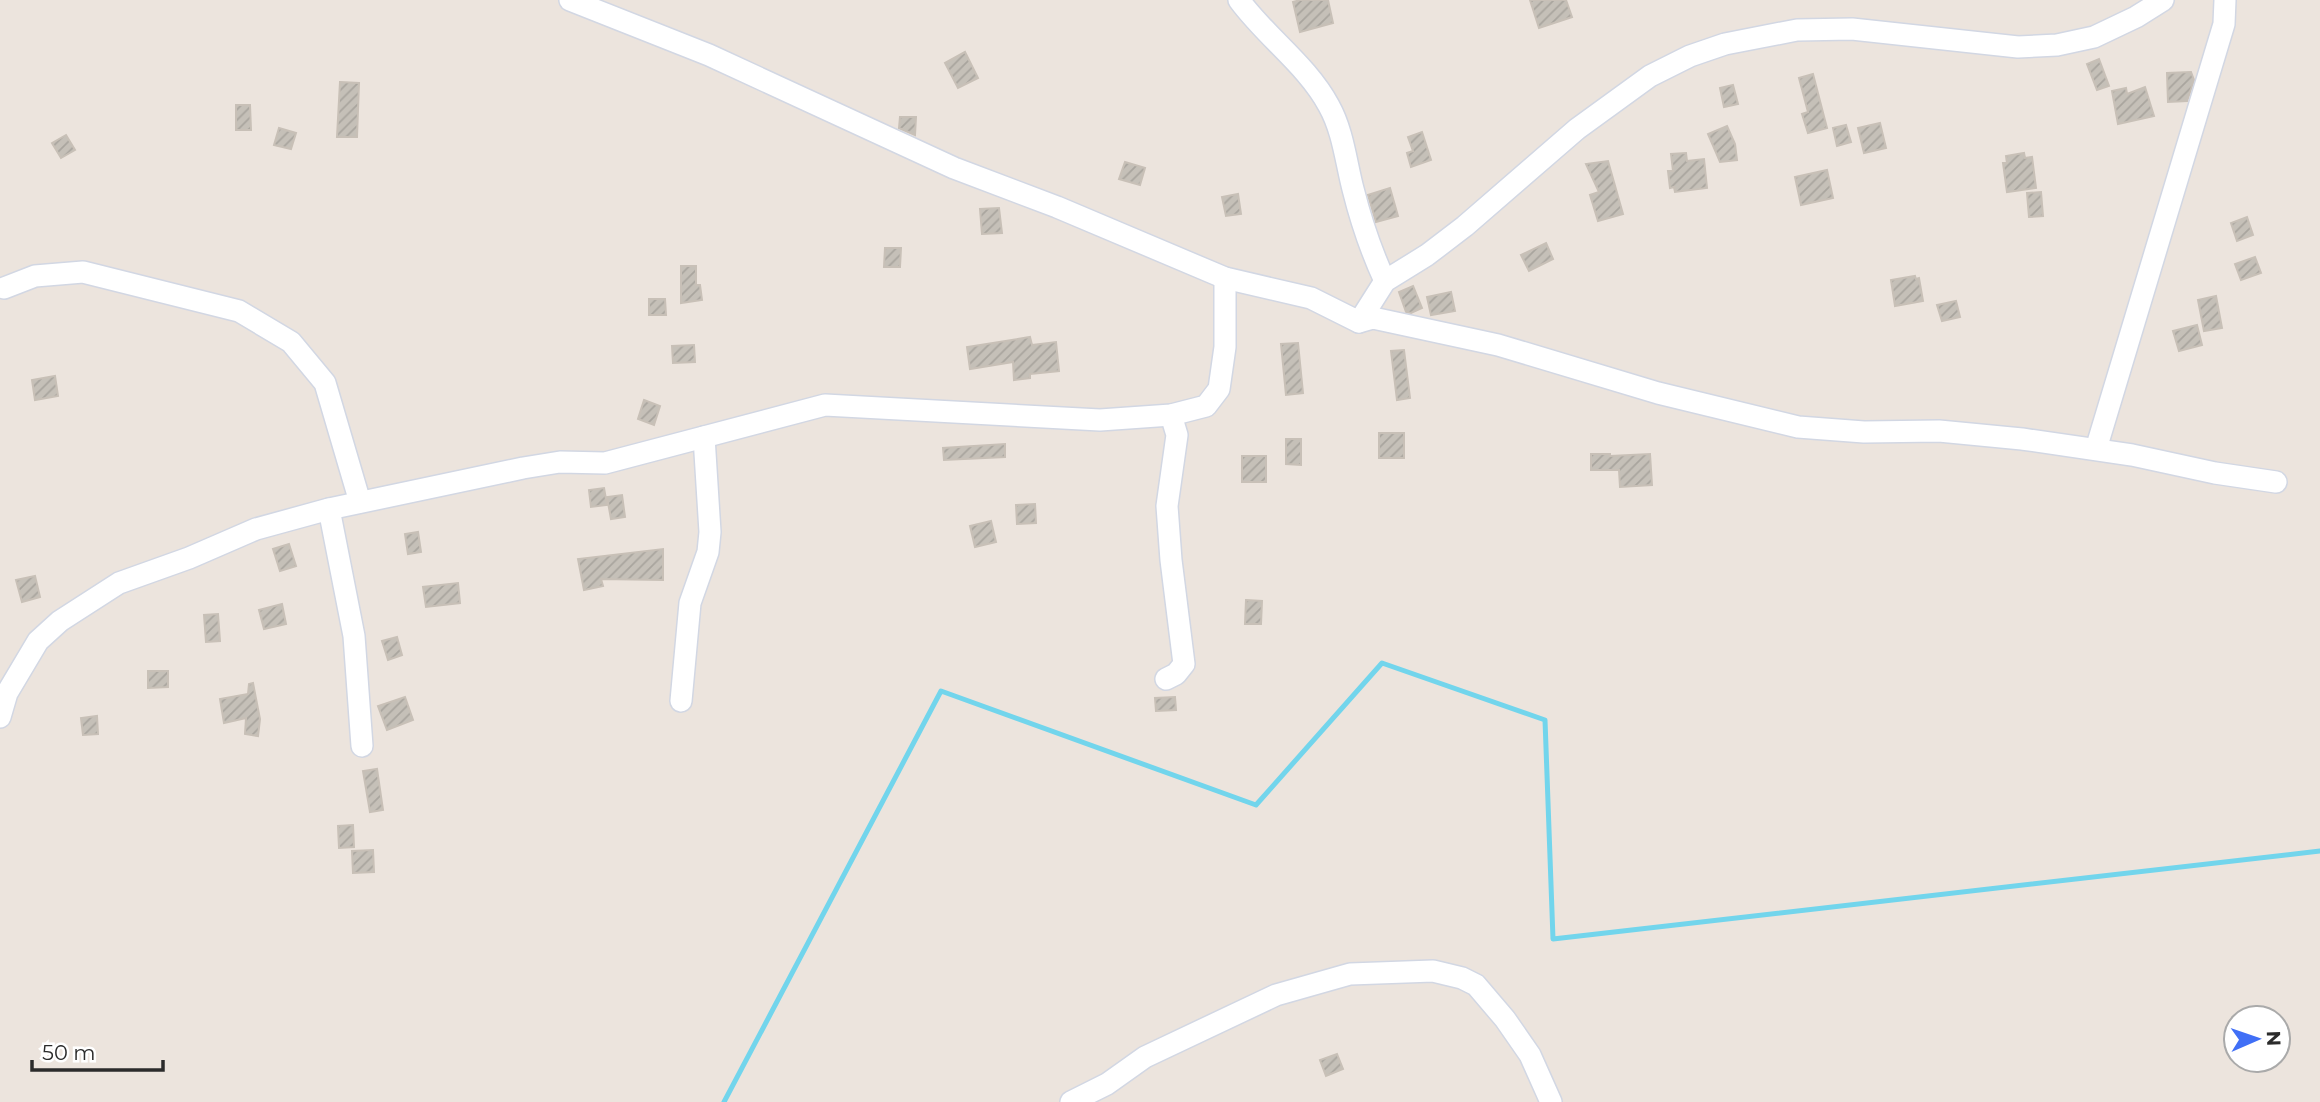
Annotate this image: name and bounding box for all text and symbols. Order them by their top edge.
north arrow [2222,1004,2292,1074]
scale bar [32,1028,163,1072]
text: N [2262,1030,2285,1047]
text: 50 m [42,1040,96,1065]

